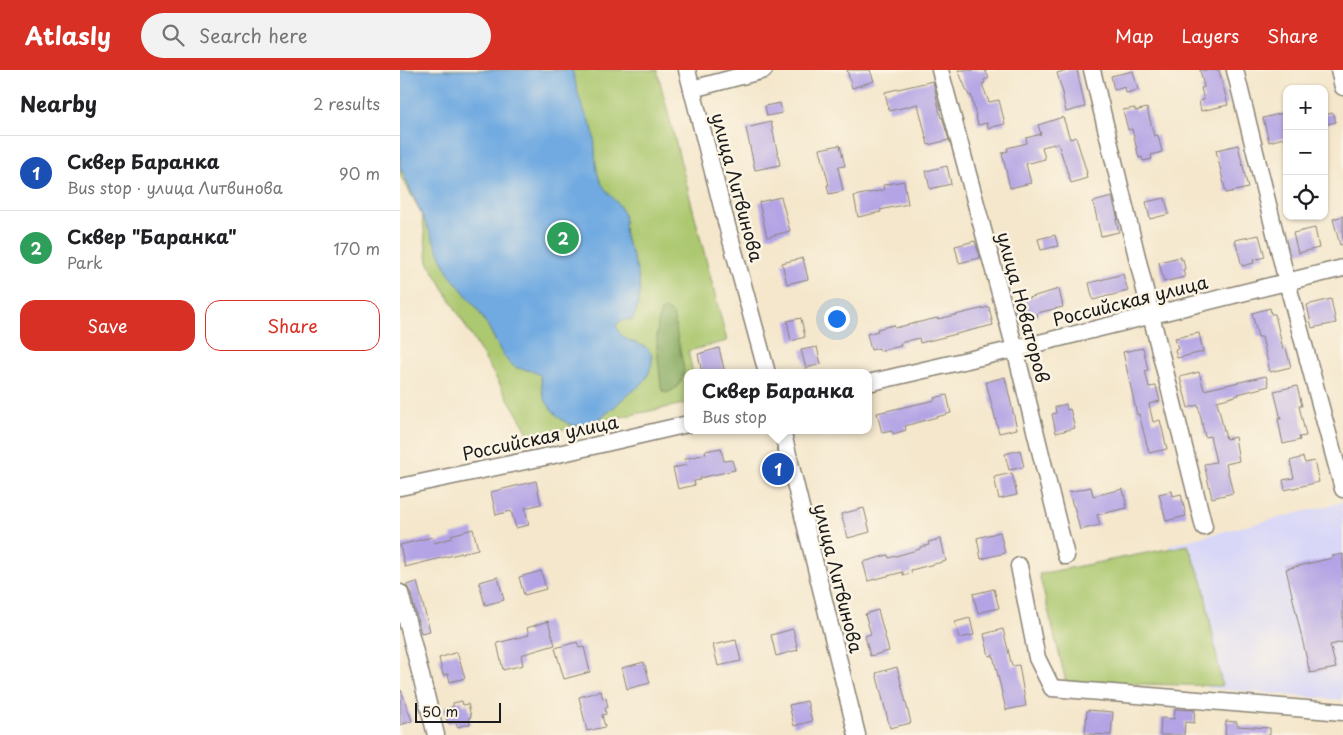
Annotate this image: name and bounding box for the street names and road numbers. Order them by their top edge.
street label: улица Литвинова [705,109,771,265]
street label: улица Новаторов [991,228,1057,386]
street label: Российская улица [1050,268,1211,332]
street label: Российская улица [460,407,621,467]
street label: улица Литвинова [807,500,871,656]

